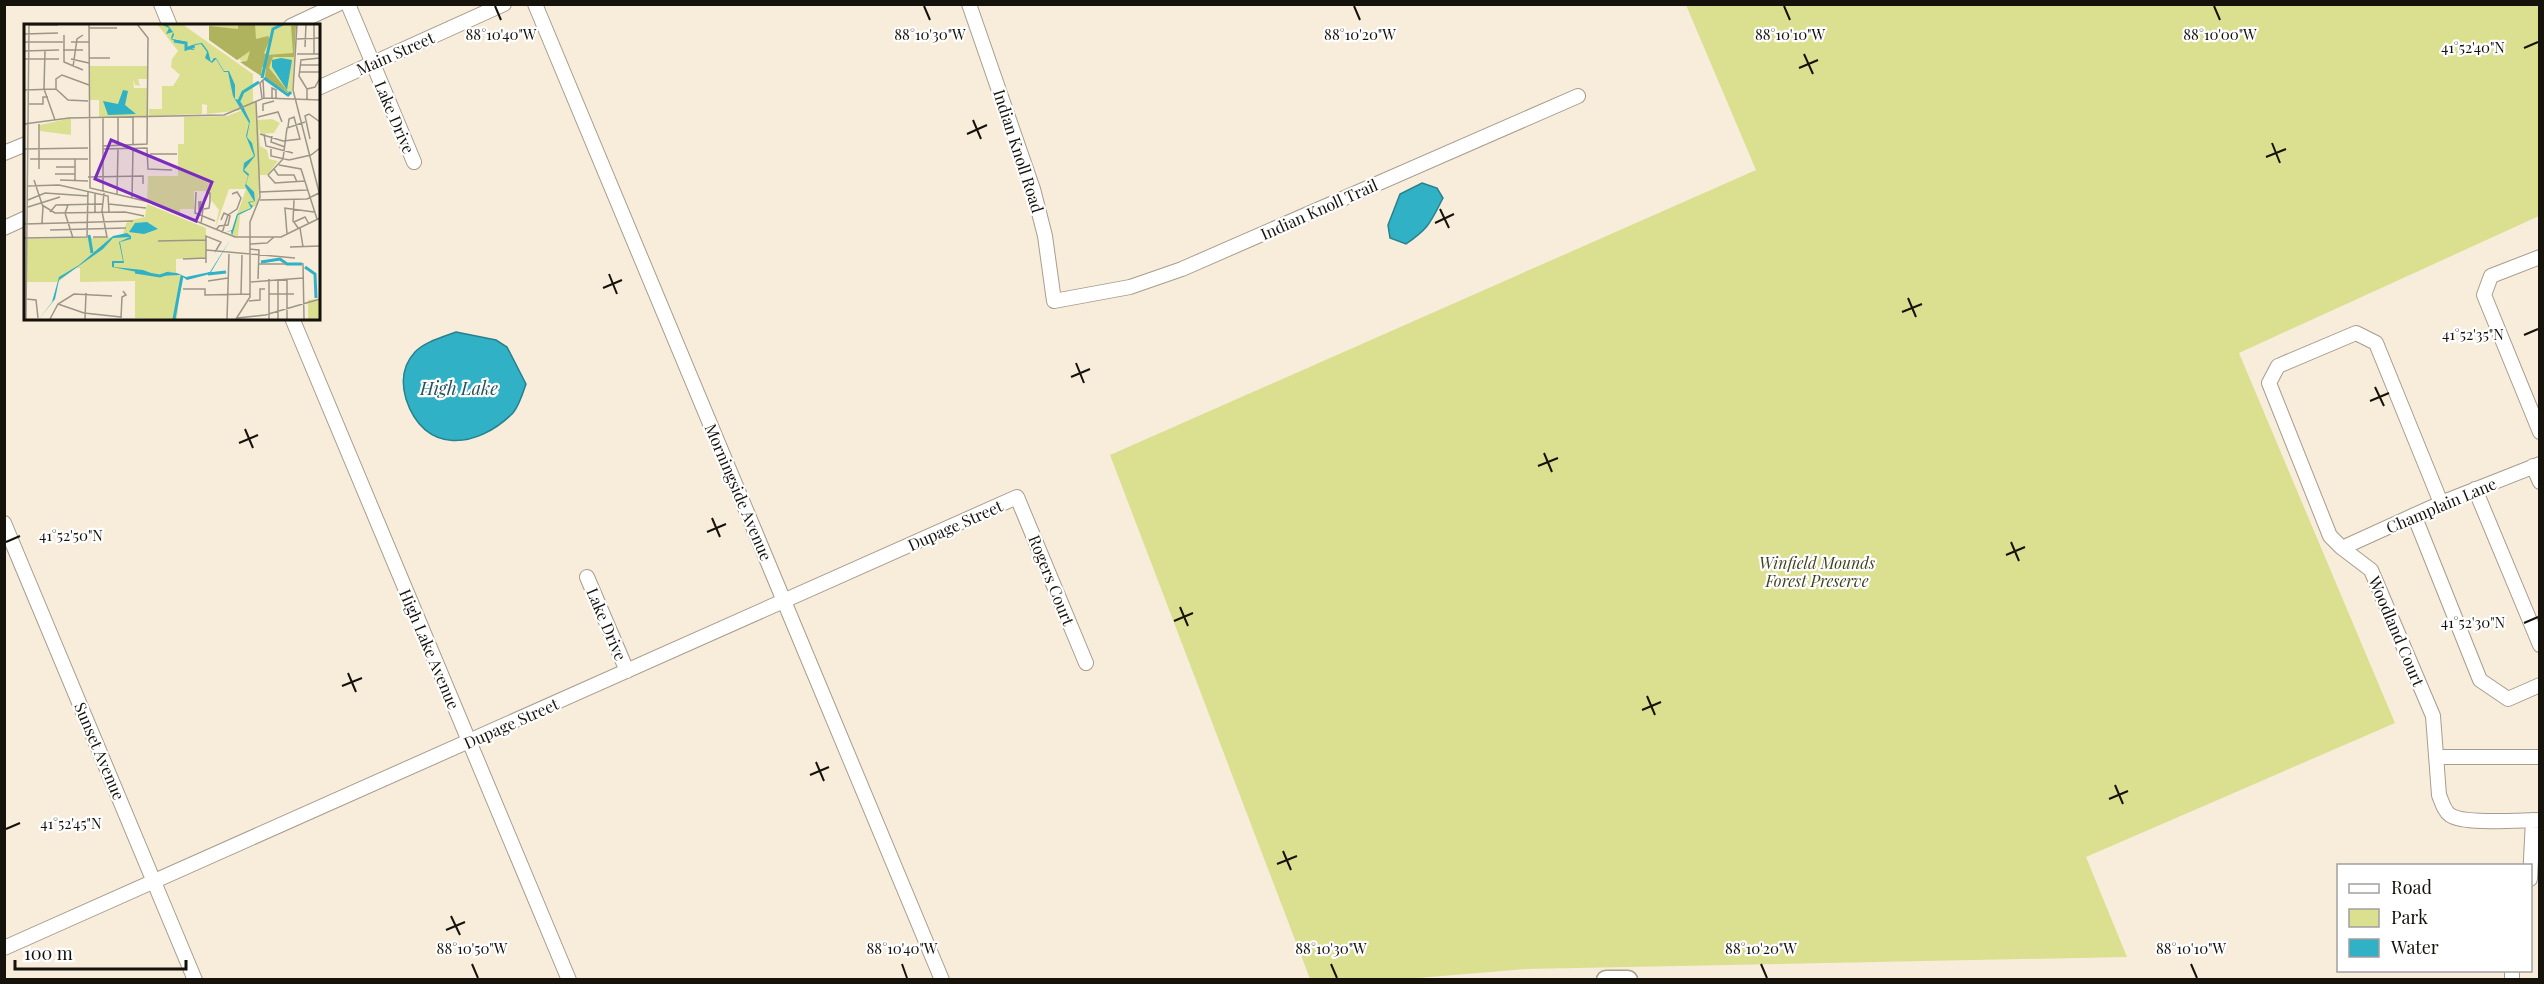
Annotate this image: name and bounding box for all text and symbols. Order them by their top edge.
inset map [24,24,320,320]
text: 88°10'40"W [466,24,537,44]
text: 88°10'30"W [894,24,966,44]
text: 88°10'20"W [1324,24,1396,44]
text: 88°10'10"W [1755,24,1826,44]
text: 88°10'00"W [2183,24,2257,44]
street label: Main Street [353,26,437,79]
text: 41°52'40"N [2441,37,2505,57]
street label: Lake Drive [370,77,420,157]
street label: Indian Knoll Road [989,87,1049,215]
street label: Indian Knoll Trail [1257,174,1381,244]
text: 41°52'35"N [2442,324,2504,344]
water label: High Lake [419,376,498,400]
street label: Morningside Avenue [701,420,777,564]
street label: Champlain Lane [2383,472,2499,538]
street label: Dupage Street [904,495,1006,555]
text: 41°52'50"N [39,525,103,545]
street label: Rogers Court [1024,532,1080,629]
park label: Winfield Mounds Forest Preserve [1759,552,1875,591]
street label: Woodland Court [2364,572,2430,689]
street label: Lake Drive [582,584,632,664]
street label: High Lake Avenue [395,586,465,712]
text: 41°52'30"N [2441,612,2506,632]
street label: Dupage Street [460,693,562,753]
street label: Sunset Avenue [70,699,130,803]
text: 41°52'45"N [40,813,102,833]
legend [2337,864,2532,972]
text: Road [2391,875,2432,899]
text: Park [2391,905,2428,929]
scale bar [15,933,186,971]
text: Water [2390,935,2439,959]
text: 88°10'50"W [437,938,508,958]
text: 88°10'40"W [867,938,938,958]
text: 88°10'30"W [1295,938,1367,958]
text: 88°10'20"W [1725,938,1797,958]
text: 88°10'10"W [2156,938,2227,958]
text: 100 m [24,941,73,965]

